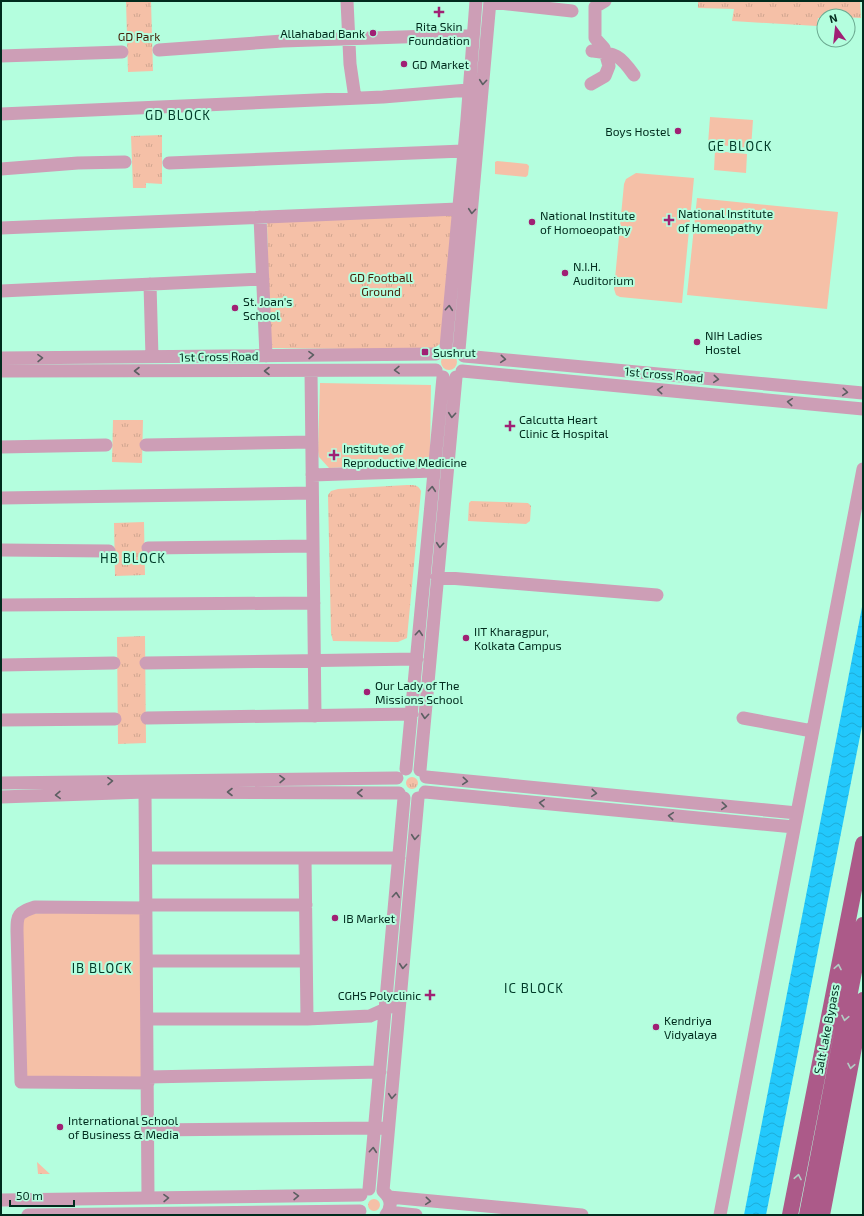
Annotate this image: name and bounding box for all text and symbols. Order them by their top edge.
marker: Rita Skin Foundation [433,6,445,18]
north arrow [816,8,856,48]
text: N [828,11,839,25]
place label: Rita Skin Foundation [408,19,470,47]
place label: Allahabad Bank [280,26,365,40]
marker: Allahabad Bank [368,28,378,38]
park label: GD Park [118,29,160,43]
place label: GD Market [412,57,469,71]
marker: GD Market [399,59,409,69]
one-way arrow [479,79,488,85]
district label: GD BLOCK [145,107,211,123]
place label: Boys Hostel [605,124,670,138]
marker: Boys Hostel [673,126,683,136]
district label: GE BLOCK [708,138,772,154]
place label: National Institute of Homeopathy [678,206,773,234]
one-way arrow [467,208,476,214]
place label: National Institute of Homoeopathy [540,208,635,236]
marker: National Institute of Homeopathy [663,214,675,226]
marker: National Institute of Homoeopathy [527,217,537,227]
place label: N.I.H. Auditorium [573,259,634,287]
marker: N.I.H. Auditorium [560,268,570,278]
park label: GD Football Ground [349,270,413,298]
place label: St. Joan's School [243,294,292,322]
marker: St. Joan's School [230,303,240,313]
one-way arrow [445,305,454,311]
place label: NIH Ladies Hostel [705,328,762,356]
marker: NIH Ladies Hostel [692,337,702,347]
place label: Sushrut [433,345,476,359]
marker: Sushrut [420,347,430,357]
street label: 1st Cross Road [179,348,259,364]
one-way arrow [308,351,314,359]
one-way arrow [37,354,43,362]
one-way arrow [500,355,506,364]
street label: 1st Cross Road [624,364,704,384]
one-way arrow [394,366,400,374]
one-way arrow [134,367,140,375]
one-way arrow [264,367,270,375]
one-way arrow [713,375,719,384]
one-way arrow [657,386,663,395]
one-way arrow [842,387,848,396]
one-way arrow [787,398,793,407]
one-way arrow [448,412,457,418]
place label: Calcutta Heart Clinic & Hospital [519,412,609,440]
marker: Calcutta Heart Clinic & Hospital [504,420,516,432]
place label: Institute of Reproductive Medicine [343,441,467,469]
marker: Institute of Reproductive Medicine [328,449,340,461]
one-way arrow [427,486,436,492]
one-way arrow [436,542,445,548]
district label: HB BLOCK [100,550,166,566]
place label: IIT Kharagpur, Kolkata Campus [474,624,562,652]
one-way arrow [414,630,423,636]
marker: IIT Kharagpur, Kolkata Campus [461,633,471,643]
place label: Our Lady of The Missions School [375,678,463,706]
marker: Our Lady of The Missions School [362,687,372,697]
one-way arrow [421,713,430,719]
one-way arrow [279,775,285,783]
one-way arrow [462,776,468,785]
one-way arrow [107,777,113,785]
one-way arrow [227,788,233,796]
one-way arrow [591,788,597,797]
one-way arrow [357,789,363,797]
one-way arrow [55,790,61,799]
one-way arrow [539,799,545,808]
one-way arrow [721,801,727,810]
one-way arrow [668,811,675,820]
one-way arrow [411,834,420,840]
one-way arrow [391,892,400,898]
place label: IB Market [343,911,396,925]
marker: IB Market [330,913,340,923]
district label: IB BLOCK [72,960,132,976]
one-way arrow [399,963,408,969]
one-way arrow [834,964,842,970]
district label: IC BLOCK [504,980,564,996]
street label: Salt Lake Bypass [810,983,842,1075]
place label: CGHS Polyclinic [338,988,421,1002]
marker: CGHS Polyclinic [424,989,436,1001]
place label: Kendriya Vidyalaya [664,1013,717,1041]
one-way arrow [841,1015,849,1021]
marker: Kendriya Vidyalaya [651,1022,661,1032]
one-way arrow [847,1063,855,1069]
one-way arrow [387,1093,396,1099]
place label: International School of Business & Media [68,1113,179,1141]
marker: International School of Business & Media [55,1122,65,1132]
one-way arrow [368,1147,377,1153]
one-way arrow [793,1174,801,1180]
scale bar [10,1182,74,1208]
text: 50 m [16,1188,43,1202]
one-way arrow [293,1192,299,1200]
one-way arrow [163,1194,169,1202]
one-way arrow [425,1196,431,1205]

